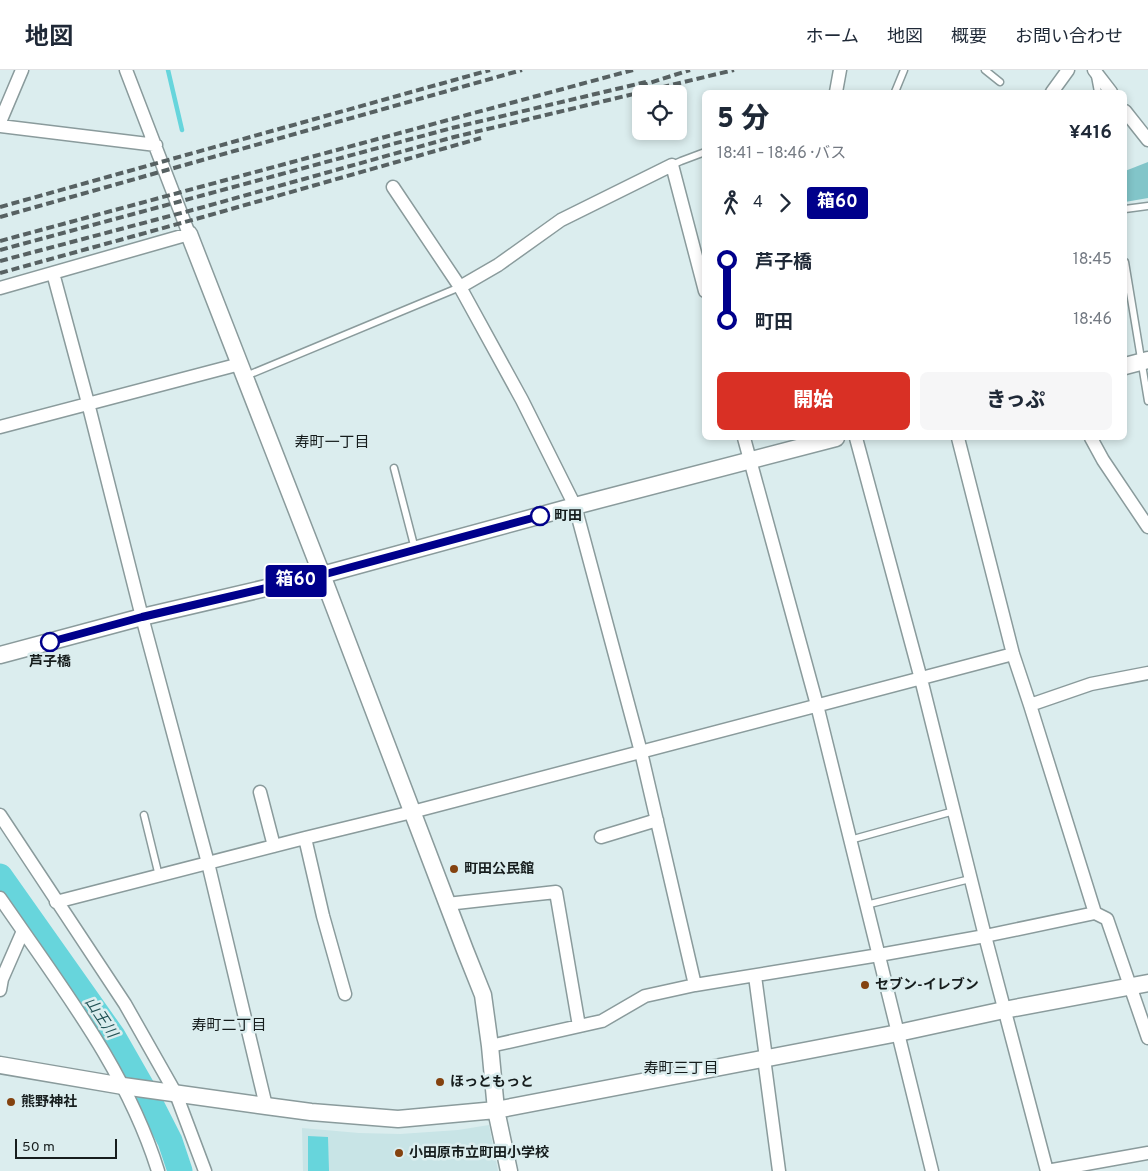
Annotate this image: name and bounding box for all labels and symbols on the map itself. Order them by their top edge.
district label: 寿町一丁目 [294,434,370,453]
marker: 町田 [530,506,550,526]
place label: 町田 [554,508,582,525]
line badge: 箱60 [267,565,325,597]
marker: 芦子橋 [40,632,60,652]
place label: 芦子橋 [29,654,71,671]
place label: 町田公民館 [464,861,534,878]
marker: 町田公民館 [448,863,460,875]
place label: セブン-イレブン [875,976,979,994]
marker: セブン-イレブン [859,979,871,991]
water label: 山王川 [80,994,122,1044]
district label: 寿町二丁目 [191,1017,267,1036]
district label: 寿町三丁目 [643,1060,719,1079]
place label: ほっともっと [450,1074,534,1091]
marker: ほっともっと [434,1076,446,1088]
place label: 熊野神社 [21,1093,77,1111]
marker: 熊野神社 [5,1096,17,1108]
scale bar [15,1136,118,1159]
place label: 小田原市立町田小学校 [409,1145,549,1162]
marker: 小田原市立町田小学校 [393,1147,405,1159]

